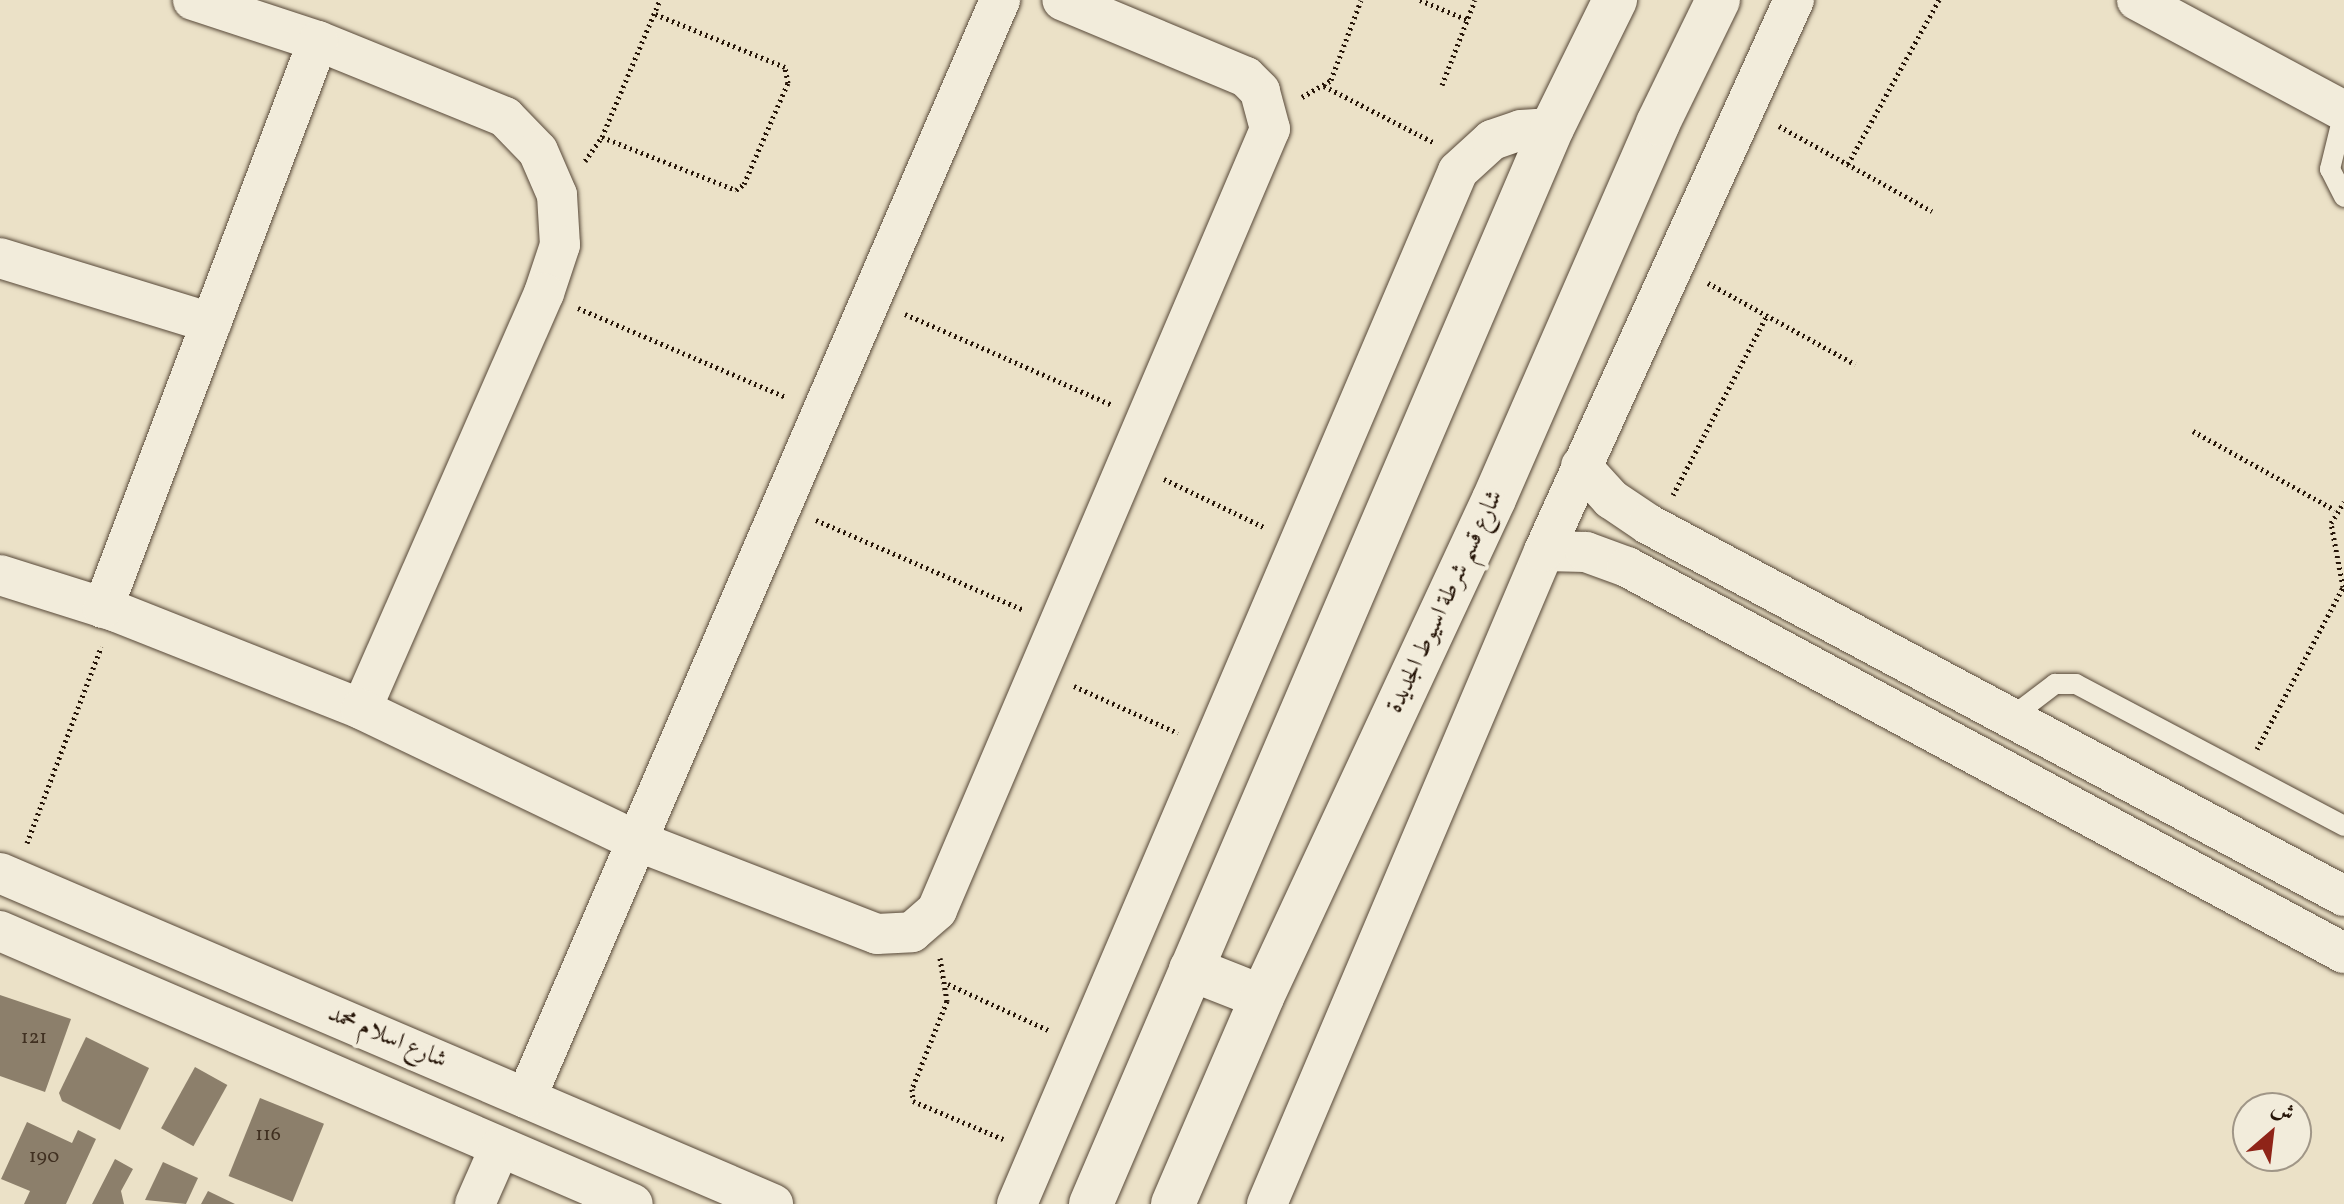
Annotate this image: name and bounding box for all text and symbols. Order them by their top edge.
street label: شارع قسم شرطة اسيوط الجديدة [1382,486,1510,718]
street label: شارع اسلام محمد [323,1000,451,1076]
house number: 121 [21,1026,47,1050]
north arrow [2232,1092,2312,1172]
text: ش [2266,1093,2299,1131]
house number: 116 [255,1123,281,1147]
house number: 190 [29,1145,59,1169]

